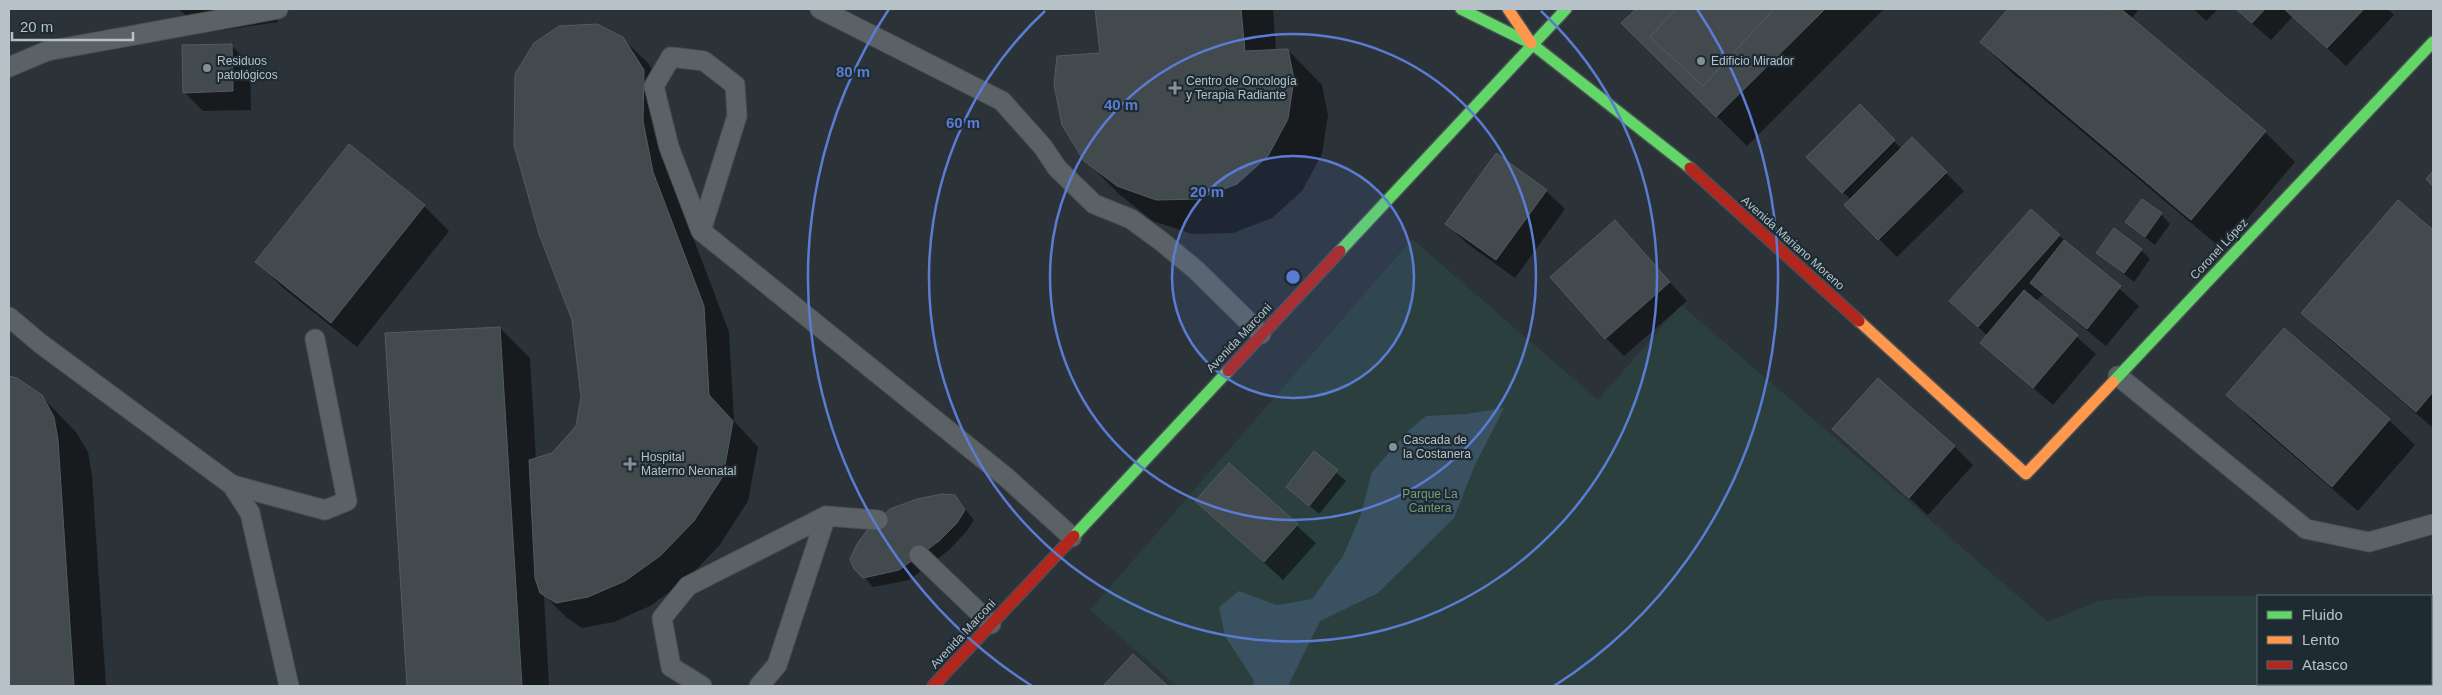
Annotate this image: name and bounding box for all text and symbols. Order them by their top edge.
scale bar [12,10,134,42]
text: 20 m [20,18,53,35]
place label: Residuos patológicos [217,54,278,82]
place label: Edificio Mirador [1711,54,1794,68]
marker: Edificio Mirador [1695,55,1707,67]
marker: Residuos patológicos [201,62,213,74]
text: 80 m [836,63,870,80]
place label: Centro de Oncología y Terapia Radiante [1186,74,1297,102]
marker: Centro de Oncología y Terapia Radiante [1168,81,1182,95]
text: 40 m [1104,96,1138,113]
text: 60 m [946,114,980,131]
text: 20 m [1190,183,1224,200]
street label: Avenida Mariano Moreno [1739,193,1848,293]
street label: Coronel López [2187,216,2251,282]
centre of rings [1284,268,1302,286]
street label: Avenida Marconi [1203,301,1275,375]
place label: Cascada de la Costanera [1403,433,1471,461]
marker: Cascada de la Costanera [1387,441,1399,453]
place label: Hospital Materno Neonatal [641,450,736,478]
marker: Hospital Materno Neonatal [623,457,637,471]
park label: Parque La Cantera [1402,487,1458,515]
legend [2257,595,2432,685]
street label: Avenida Marconi [927,597,999,671]
text: Fluido [2302,606,2343,623]
text: Lento [2302,631,2340,648]
text: Atasco [2302,656,2348,673]

